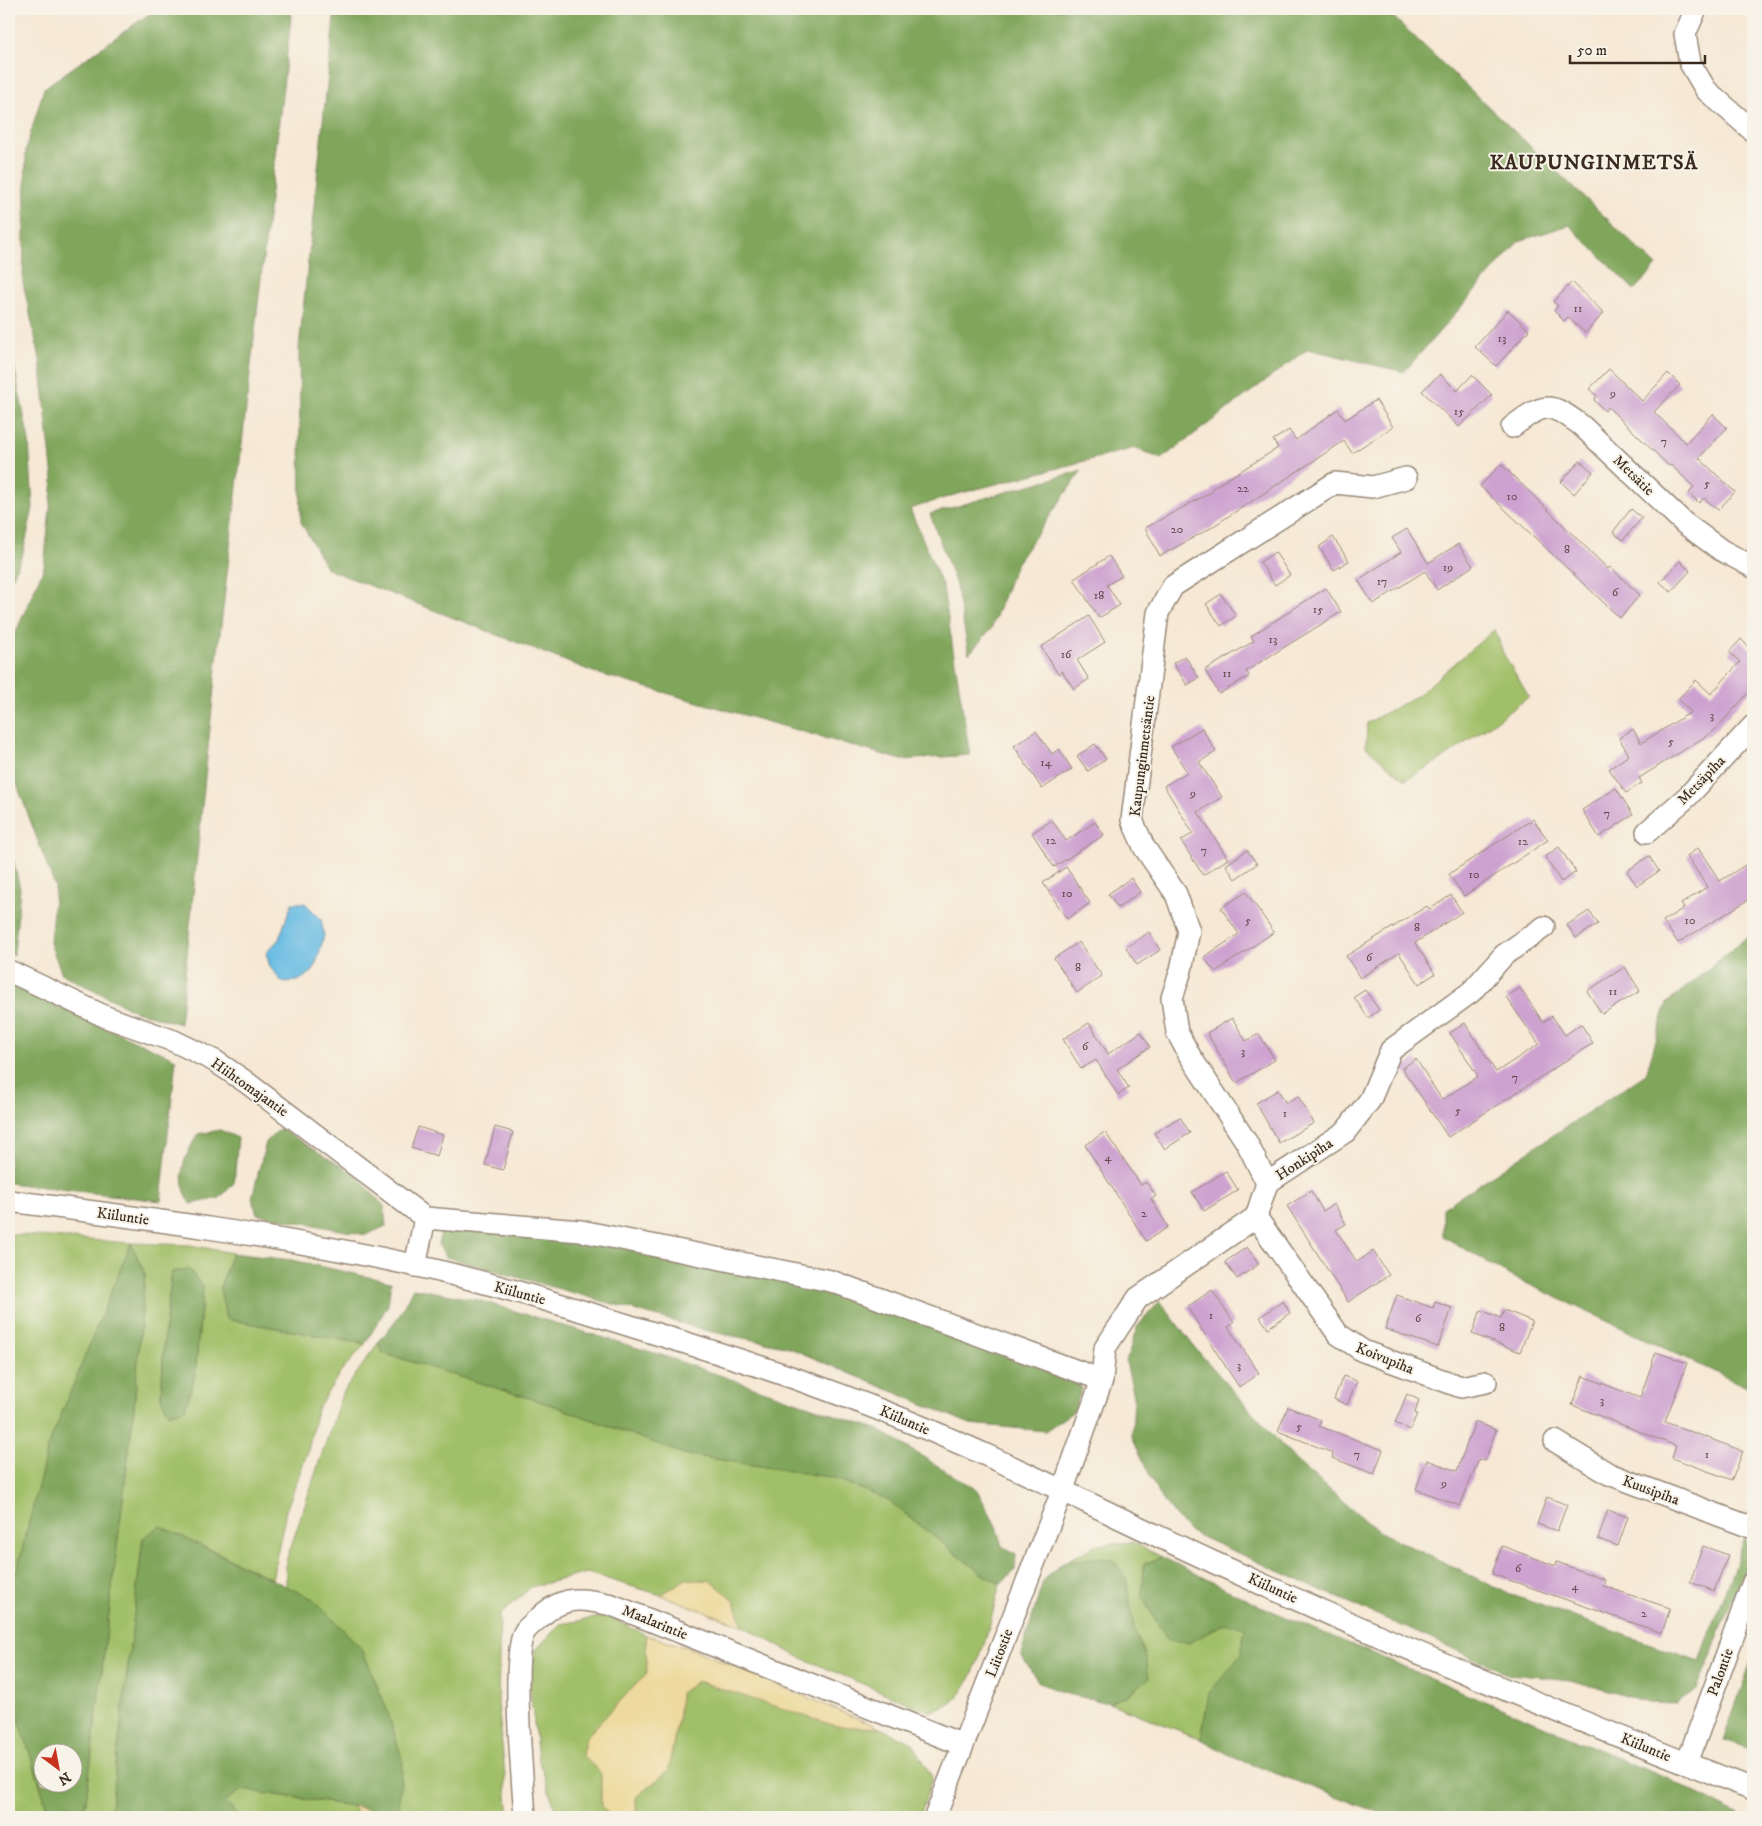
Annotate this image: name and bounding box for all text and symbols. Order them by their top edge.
scale bar [1570,32,1704,64]
text: 50 m [1577,41,1607,60]
district label: KAUPUNGINMETSÄ [1490,150,1699,176]
house number: 11 [1574,301,1582,316]
house number: 13 [1498,331,1506,346]
house number: 9 [1609,386,1616,401]
house number: 15 [1454,404,1464,419]
house number: 7 [1661,434,1667,449]
street label: Metsätie [1609,451,1659,500]
house number: 5 [1704,476,1710,491]
house number: 22 [1237,481,1249,496]
house number: 10 [1507,489,1517,504]
house number: 20 [1171,522,1183,537]
house number: 8 [1564,542,1570,557]
house number: 19 [1443,560,1453,575]
house number: 17 [1377,574,1387,589]
house number: 6 [1612,585,1619,600]
house number: 18 [1094,588,1104,603]
house number: 15 [1313,602,1323,617]
house number: 13 [1269,632,1277,647]
house number: 16 [1061,647,1072,662]
house number: 11 [1223,666,1231,681]
street label: Kaupunginmetsäntie [1126,694,1159,818]
house number: 3 [1710,708,1714,723]
house number: 5 [1668,734,1674,749]
street label: Metsäpiha [1673,751,1730,809]
house number: 14 [1040,755,1053,770]
house number: 9 [1189,786,1196,801]
house number: 7 [1604,806,1610,821]
house number: 12 [1046,833,1056,848]
house number: 12 [1518,834,1528,849]
house number: 7 [1201,843,1207,858]
house number: 10 [1469,867,1479,882]
house number: 10 [1062,886,1072,901]
house number: 5 [1245,913,1251,928]
house number: 10 [1685,913,1695,928]
house number: 8 [1414,920,1420,935]
house number: 6 [1366,950,1373,965]
house number: 8 [1075,960,1081,975]
house number: 11 [1609,984,1617,999]
house number: 6 [1082,1039,1089,1054]
house number: 3 [1241,1044,1245,1059]
street label: Hiihtomajantie [207,1054,292,1121]
house number: 7 [1512,1070,1518,1085]
house number: 5 [1455,1103,1461,1118]
house number: 1 [1283,1106,1287,1121]
street label: Honkipiha [1272,1134,1337,1185]
house number: 4 [1105,1150,1113,1165]
street label: Kiiluntie [96,1203,150,1230]
house number: 2 [1141,1206,1147,1221]
street label: Kiiluntie [492,1277,548,1309]
house number: 1 [1209,1308,1213,1323]
house number: 6 [1415,1311,1422,1326]
house number: 8 [1499,1320,1505,1335]
street label: Koivupiha [1353,1338,1417,1379]
house number: 3 [1237,1358,1241,1373]
house number: 3 [1600,1393,1604,1408]
street label: Kiiluntie [877,1401,933,1439]
house number: 5 [1296,1419,1302,1434]
house number: 7 [1354,1447,1360,1462]
house number: 1 [1705,1447,1709,1462]
street label: Kuusipiha [1620,1471,1683,1510]
house number: 9 [1440,1476,1447,1491]
house number: 6 [1515,1561,1522,1576]
street label: Kiiluntie [1245,1569,1301,1608]
house number: 4 [1572,1579,1580,1594]
street label: Maalarintie [619,1601,691,1644]
house number: 2 [1641,1606,1647,1621]
street label: Liitostie [982,1626,1017,1680]
street label: Palontie [1703,1646,1738,1699]
street label: Kiiluntie [1618,1729,1674,1766]
north arrow [32,1744,82,1794]
text: N [54,1767,74,1789]

